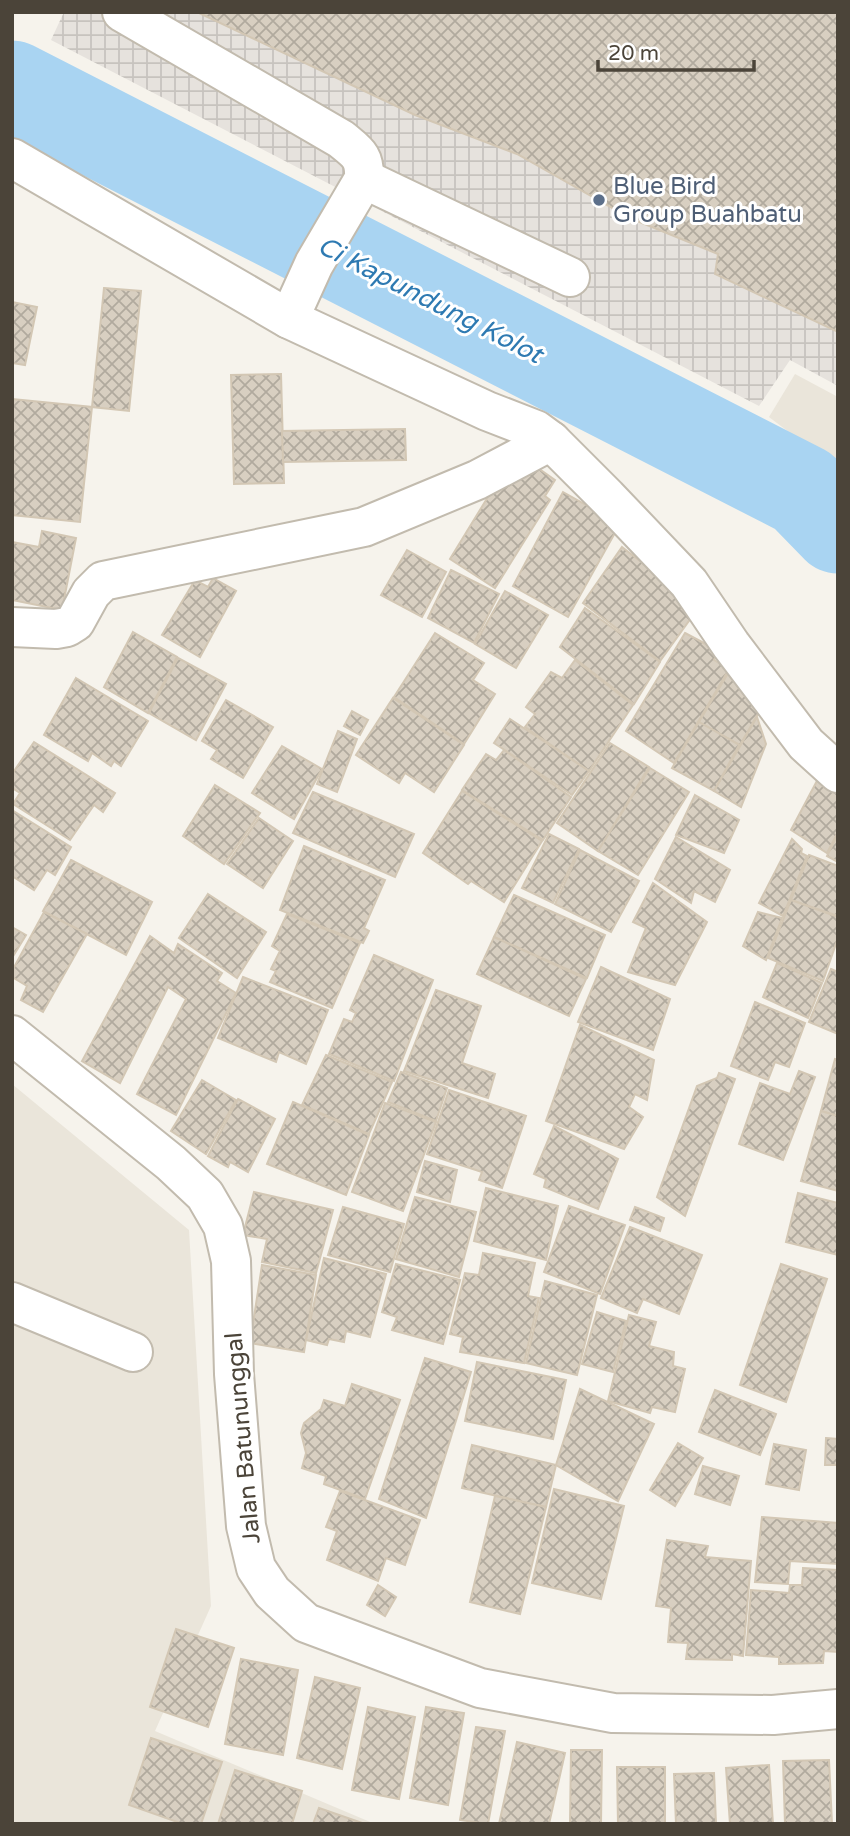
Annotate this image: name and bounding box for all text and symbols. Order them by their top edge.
scale bar [598,28,754,72]
text: 20 m [608,41,659,66]
place label: Blue Bird Group Buahbatu [613,172,802,229]
marker: Blue Bird Group Buahbatu [591,192,607,208]
water label: Ci Kapundung Kolot [312,230,550,371]
street label: Jalan Batununggal [219,1331,267,1545]

